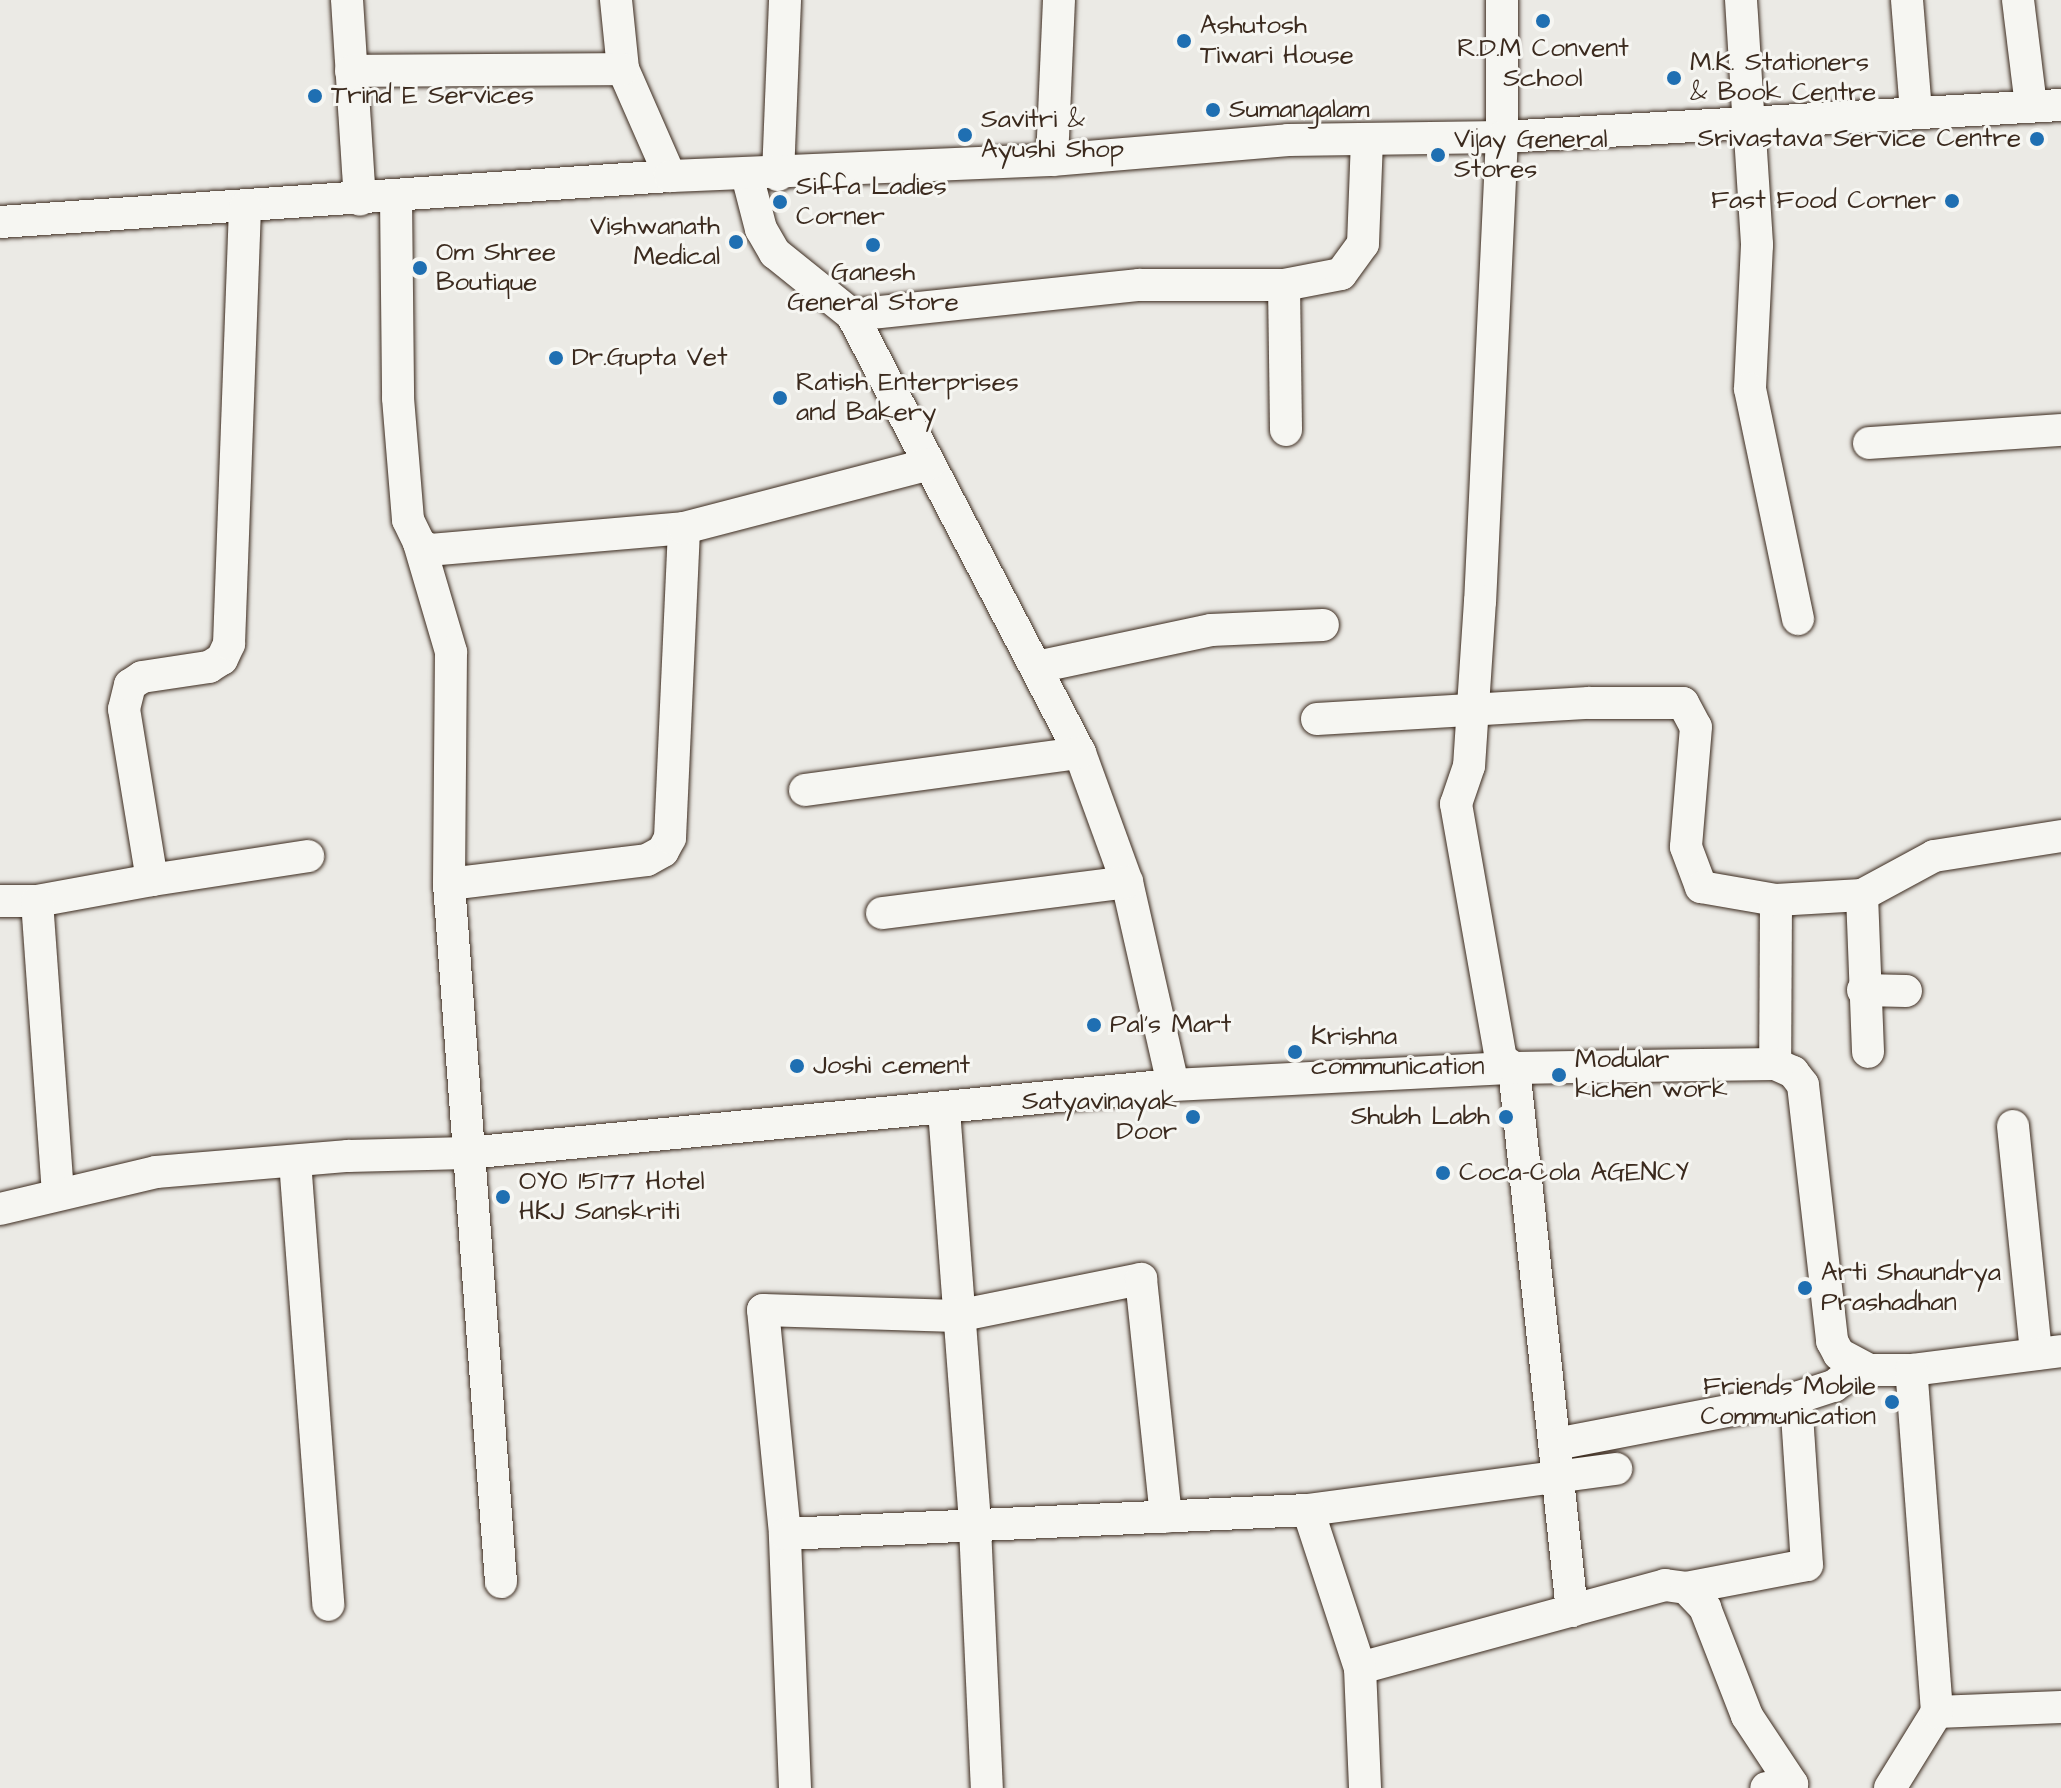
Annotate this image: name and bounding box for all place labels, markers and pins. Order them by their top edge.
place label: Ashutosh Tiwari House [1200,10,1354,72]
marker: R.D.M Convent School [1534,12,1552,30]
marker: Ashutosh Tiwari House [1175,32,1193,50]
place label: R.D.M Convent School [1457,33,1629,94]
place label: M.K. Stationers & Book Centre [1690,47,1876,108]
marker: M.K. Stationers & Book Centre [1665,69,1683,87]
place label: Trind E Services [331,80,534,112]
marker: Trind E Services [306,87,324,105]
place label: Sumangalam [1229,94,1370,126]
marker: Sumangalam [1204,101,1222,119]
place label: Savitri & Ayushi Shop [981,104,1124,166]
place label: Srivastava Service Centre [1698,123,2021,155]
place label: Vijay General Stores [1454,124,1608,186]
marker: Savitri & Ayushi Shop [956,126,974,144]
marker: Srivastava Service Centre [2028,130,2046,148]
marker: Vijay General Stores [1429,146,1447,164]
place label: Siffa Ladies Corner [796,171,947,232]
place label: Fast Food Corner [1711,185,1936,217]
marker: Fast Food Corner [1943,192,1961,210]
marker: Siffa Ladies Corner [771,193,789,211]
place label: Vishwanath Medical [590,211,720,272]
marker: Vishwanath Medical [727,233,745,251]
marker: Ganesh General Store [864,236,882,254]
place label: Om Shree Boutique [436,237,556,298]
place label: Ganesh General Store [787,257,959,318]
marker: Om Shree Boutique [411,259,429,277]
place label: Dr.Gupta Vet [572,342,728,374]
marker: Dr.Gupta Vet [547,349,565,367]
place label: Ratish Enterprises and Bakery [796,367,1019,428]
marker: Ratish Enterprises and Bakery [771,389,789,407]
place label: Pal's Mart [1110,1009,1231,1041]
marker: Pal's Mart [1085,1016,1103,1034]
place label: Krishna communication [1311,1021,1484,1082]
marker: Krishna communication [1286,1043,1304,1061]
place label: Modular kichen work [1575,1044,1728,1106]
place label: Joshi cement [813,1050,970,1082]
marker: Joshi cement [788,1057,806,1075]
marker: Modular kichen work [1550,1066,1568,1084]
place label: Satyavinayak Door [1022,1086,1177,1148]
place label: Shubh Labh [1351,1101,1490,1133]
marker: Satyavinayak Door [1184,1108,1202,1126]
marker: Shubh Labh [1497,1108,1515,1126]
place label: Coca-Cola AGENCY [1459,1157,1689,1189]
marker: Coca-Cola AGENCY [1434,1164,1452,1182]
place label: OYO 15177 Hotel HKJ Sanskriti [519,1166,705,1228]
marker: OYO 15177 Hotel HKJ Sanskriti [494,1188,512,1206]
place label: Arti Shaundrya Prashadhan [1821,1257,2001,1318]
marker: Arti Shaundrya Prashadhan [1796,1279,1814,1297]
place label: Friends Mobile Communication [1701,1371,1876,1432]
marker: Friends Mobile Communication [1883,1393,1901,1411]

